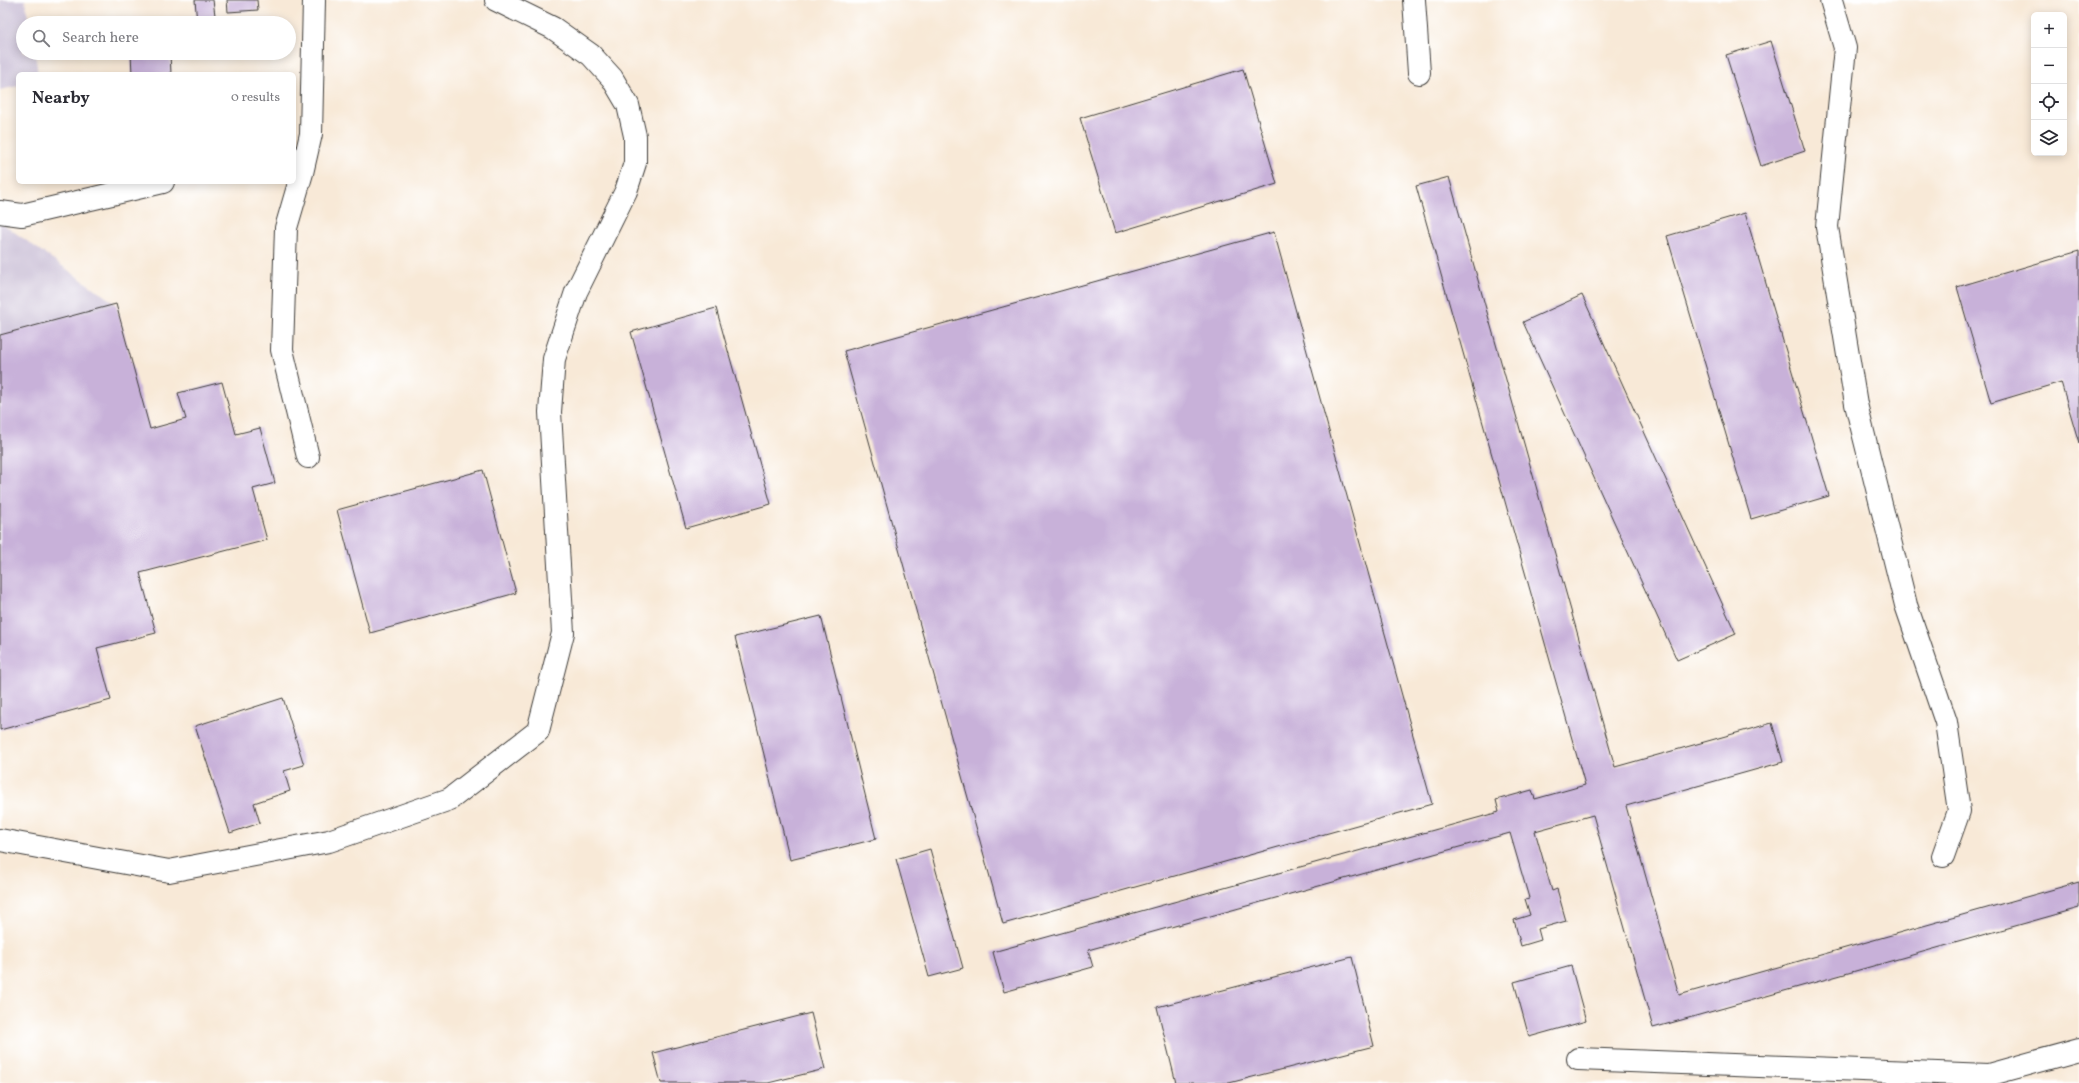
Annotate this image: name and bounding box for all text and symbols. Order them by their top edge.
map controls [2031,12,2067,156]
button: + [2031,12,2067,48]
search box [16,16,296,60]
icon: search [30,27,52,49]
text: Search here [62,28,139,49]
button: − [2031,48,2067,84]
button: locate [2031,84,2067,120]
text: Nearby [32,87,90,110]
text: 0 results [231,89,280,107]
button: layers [2031,120,2067,156]

